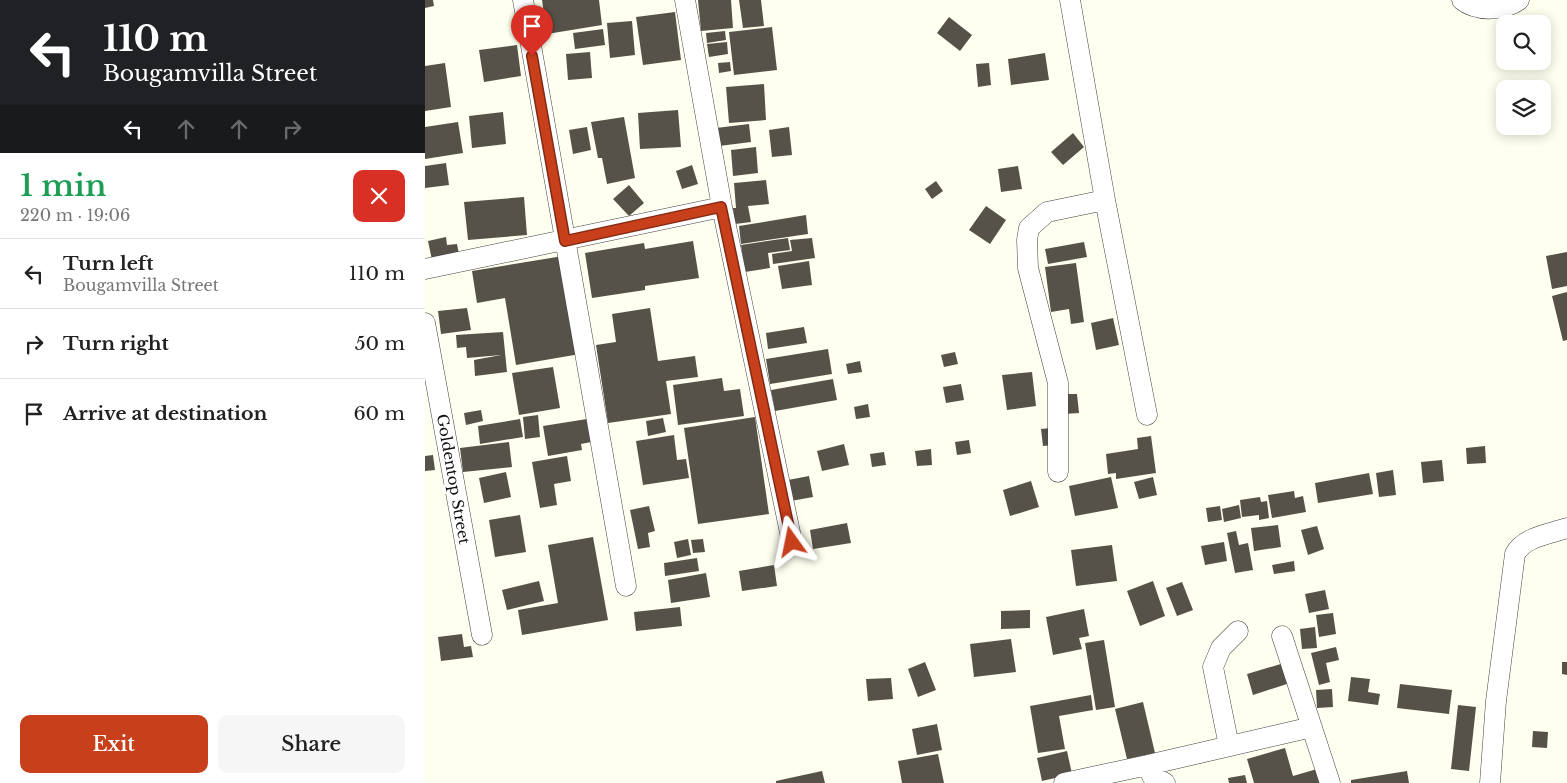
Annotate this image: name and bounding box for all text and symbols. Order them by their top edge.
pin [511,5,553,56]
icon: arrive [518,12,546,40]
map controls [1496,15,1551,135]
button: search [1496,15,1551,70]
text: 110 m [103,17,208,60]
icon: left [20,20,85,85]
text: Bougamvilla Street [103,60,317,87]
button: layers [1496,80,1551,135]
icon: left [119,115,147,143]
icon: ahead [172,115,200,143]
icon: ahead [225,115,253,143]
icon: right [278,115,306,143]
text: 1 min [20,167,106,204]
button: close [353,170,405,222]
text: 220 m · 19:06 [20,205,130,225]
text: Turn left [63,252,154,275]
icon: left [20,260,48,288]
text: 110 m [349,262,405,285]
text: Bougamvilla Street [63,275,219,295]
icon: right [20,330,48,358]
text: Turn right [63,332,169,355]
text: 50 m [355,332,405,355]
icon: arrive [20,400,48,428]
text: Arrive at destination [63,402,267,425]
text: 60 m [353,402,405,425]
street label: Goldentop Street [433,412,474,546]
position arrow [765,515,817,567]
button: Exit [20,715,208,773]
button: Share [218,715,405,773]

